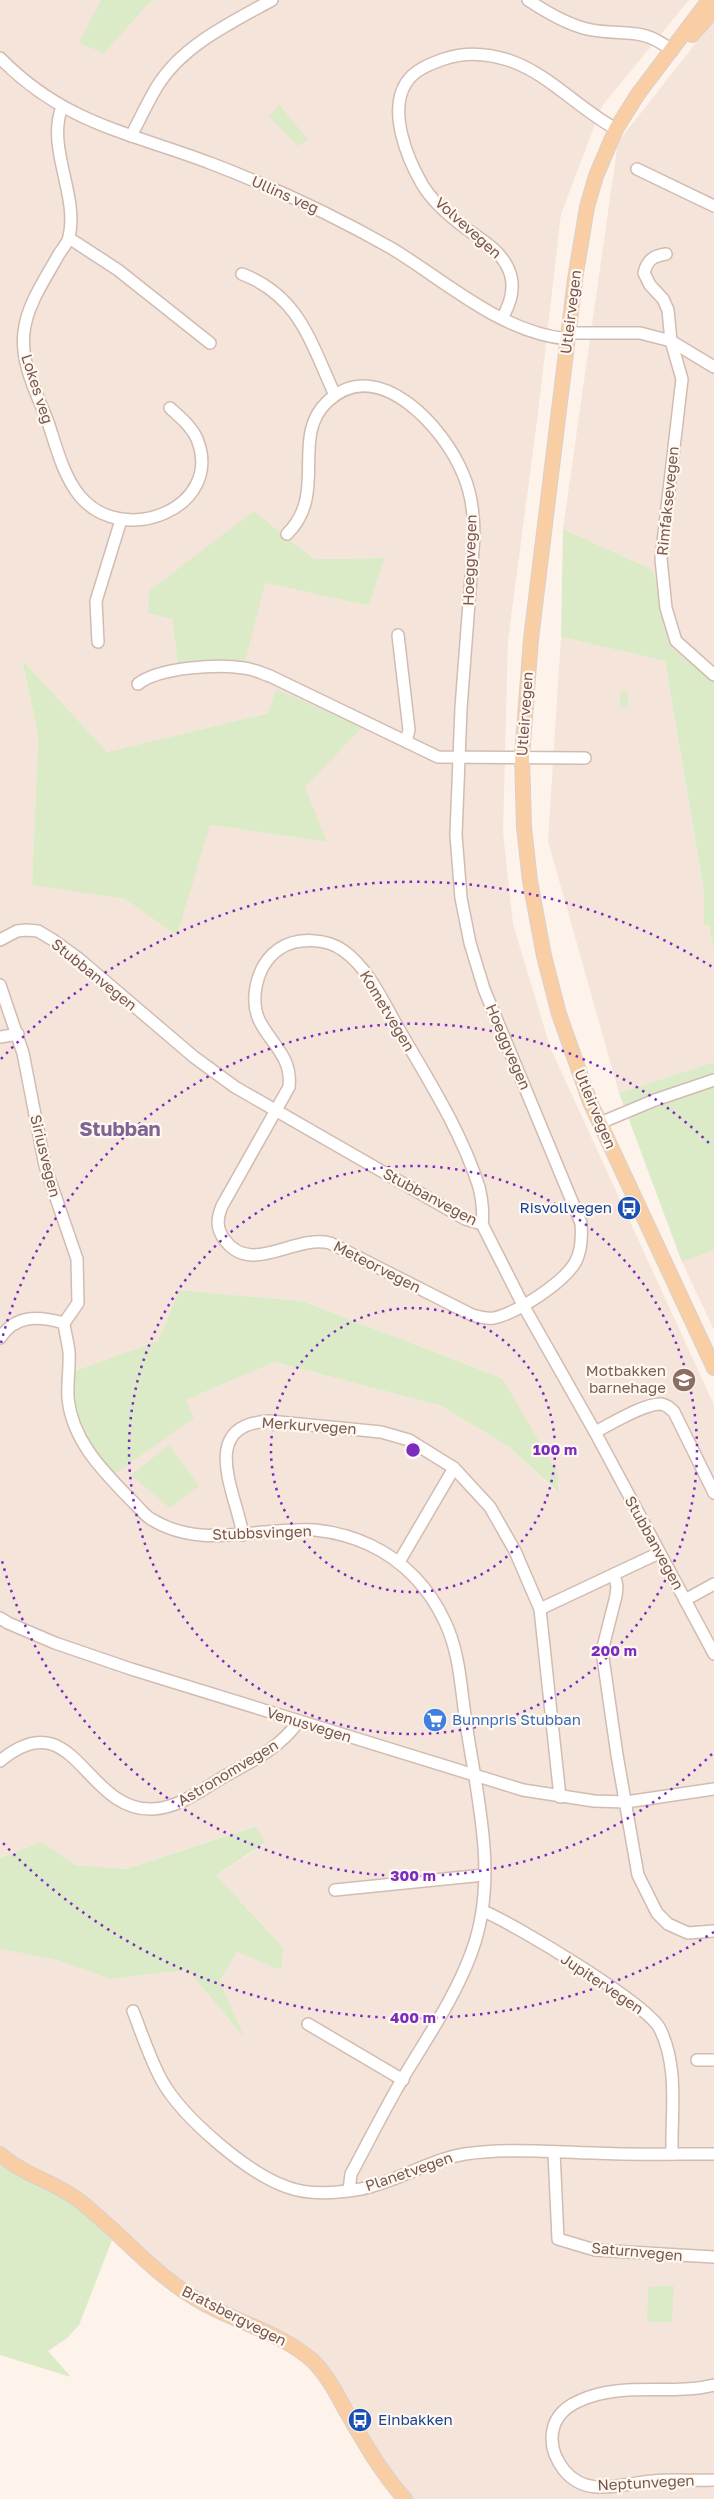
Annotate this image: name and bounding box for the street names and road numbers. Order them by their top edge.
street label: Ullins veg [249,171,322,217]
street label: Volvevegen [432,193,506,262]
street label: Utleirvegen [556,269,584,355]
street label: Lokes veg [18,352,58,426]
street label: Rimfaksevegen [652,445,682,556]
street label: Hoeggvegen [458,514,480,606]
street label: Utleirvegen [512,671,536,757]
street label: Stubbanvegen [48,934,141,1014]
street label: Kometvegen [357,967,419,1054]
street label: Hoeggvegen [483,1001,535,1092]
street label: Utleirvegen [571,1066,621,1151]
street label: Siriusvegen [27,1113,65,1199]
street label: Stubbanvegen [380,1164,481,1229]
street label: Meteorvegen [331,1236,424,1296]
street label: Merkurvegen [261,1413,357,1437]
street label: Stubbanvegen [622,1493,688,1592]
street label: Stubbsvingen [212,1521,312,1543]
street label: Venusvegen [265,1703,354,1746]
street label: Astronomvegen [174,1735,281,1809]
street label: Jupitervegen [558,1949,647,2017]
street label: Planetvegen [363,2148,455,2194]
street label: Saturnvegen [591,2238,684,2264]
street label: Bratsbergvegen [179,2281,290,2349]
street label: Neptunvegen [597,2470,695,2494]

